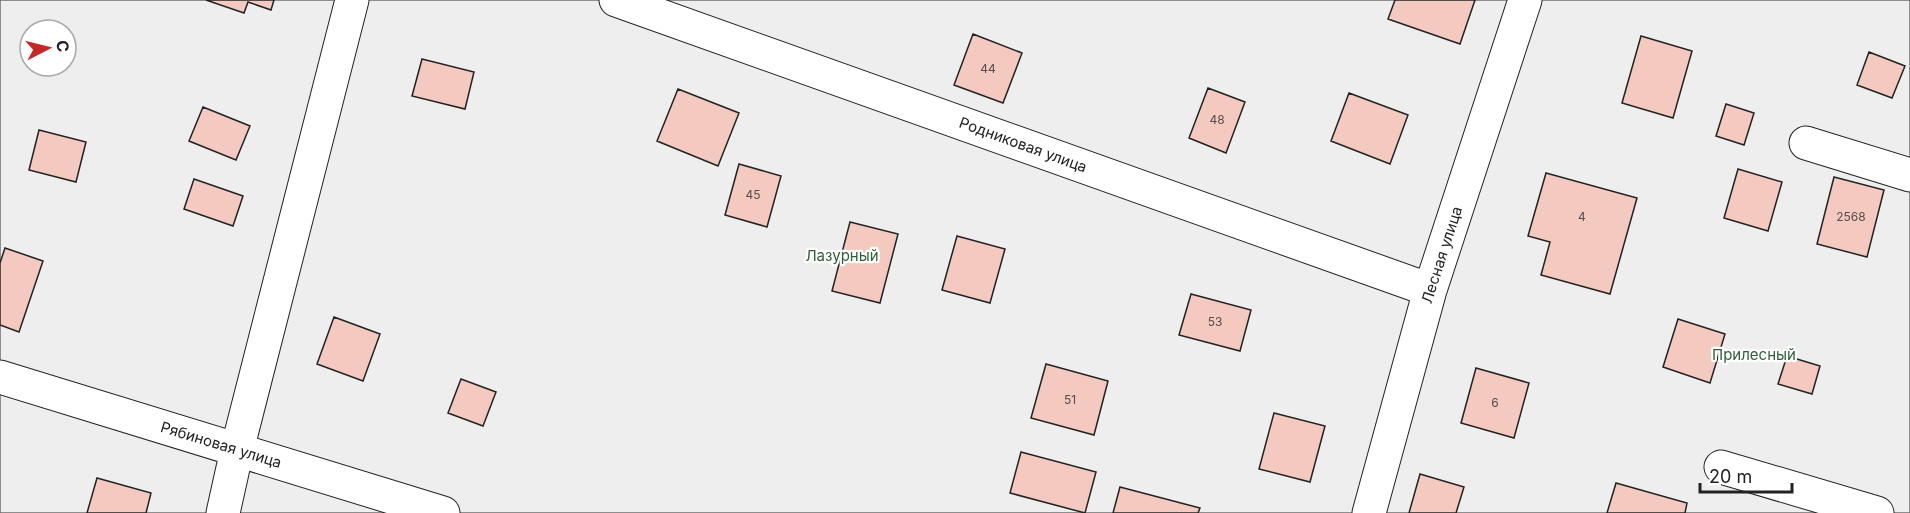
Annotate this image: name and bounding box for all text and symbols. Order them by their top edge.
north arrow [18,18,78,78]
text: С [52,39,74,53]
house number: 44 [980,61,996,76]
house number: 48 [1209,112,1225,127]
street label: Родниковая улица [957,113,1090,176]
house number: 45 [745,187,761,202]
street label: Лесная улица [1417,204,1466,306]
house number: 4 [1578,209,1586,224]
house number: 2568 [1836,209,1866,224]
park label: Лазурный [805,246,879,265]
house number: 53 [1208,314,1222,329]
park label: Прилесный [1712,345,1796,364]
house number: 51 [1064,392,1076,407]
house number: 6 [1491,395,1499,410]
street label: Рябиновая улица [158,417,284,472]
scale bar [1700,456,1792,494]
text: 20 m [1709,466,1752,487]

